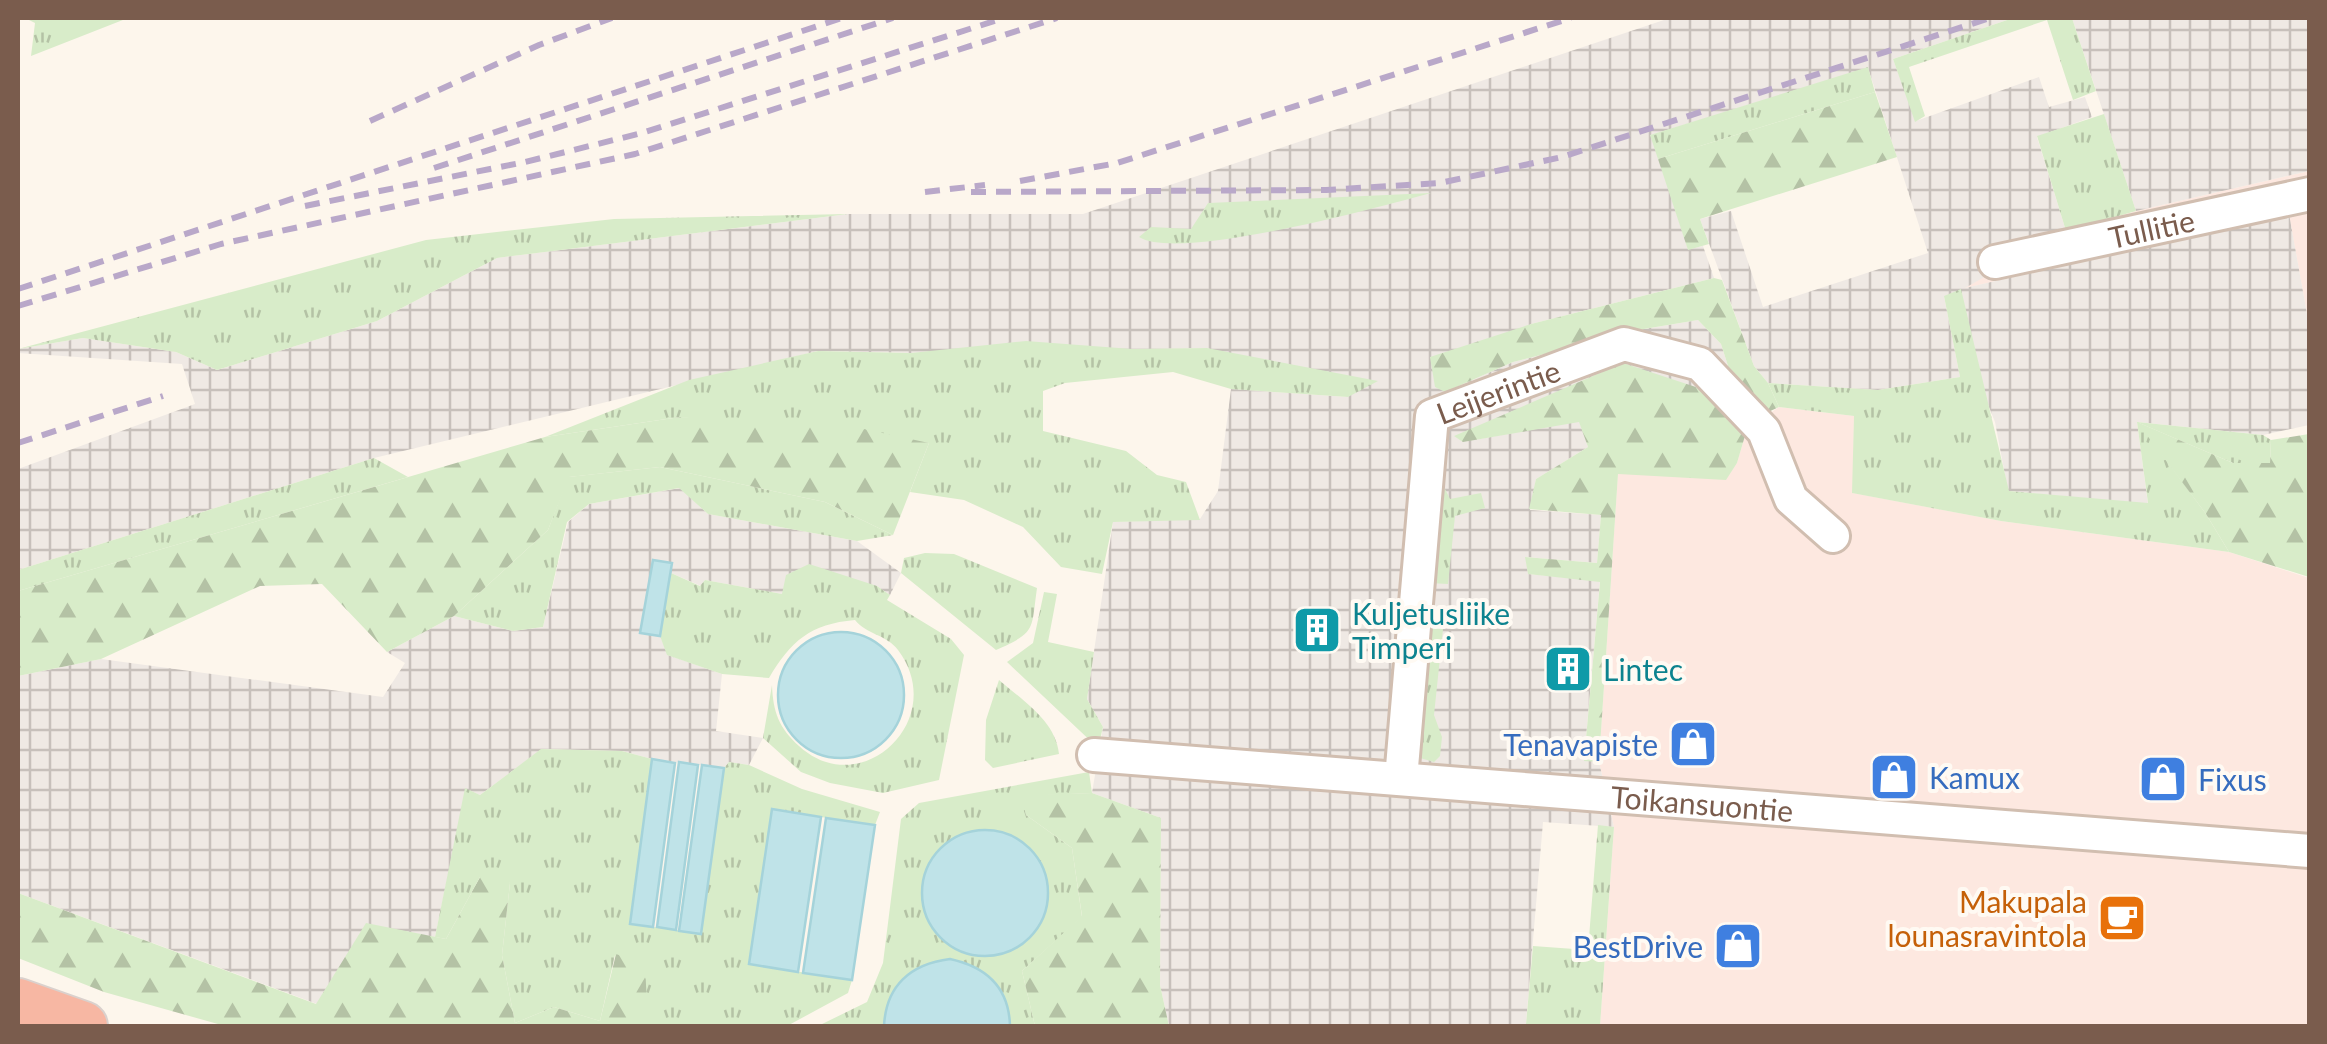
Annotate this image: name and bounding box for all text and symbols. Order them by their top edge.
street label: Tullitie [2105,201,2198,255]
street label: Leijerintie [1431,352,1565,431]
place label: Kuljetusliike Timperi [1352,595,1510,665]
building icon: Kuljetusliike Timperi [1291,604,1343,656]
building icon: Lintec [1542,643,1594,695]
place label: Lintec [1603,651,1683,687]
shop icon: Tenavapiste [1667,718,1719,770]
place label: Tenavapiste [1503,726,1658,762]
shop icon: Kamux [1868,751,1920,803]
shop icon: Fixus [2137,753,2189,805]
place label: Kamux [1929,759,2020,795]
place label: Fixus [2198,761,2267,797]
street label: Toikansuontie [1610,778,1795,828]
place label: Makupala lounasravintola [1887,883,2087,953]
cafe icon: Makupala lounasravintola [2096,892,2148,944]
shop icon: BestDrive [1712,920,1764,972]
place label: BestDrive [1573,928,1703,964]

